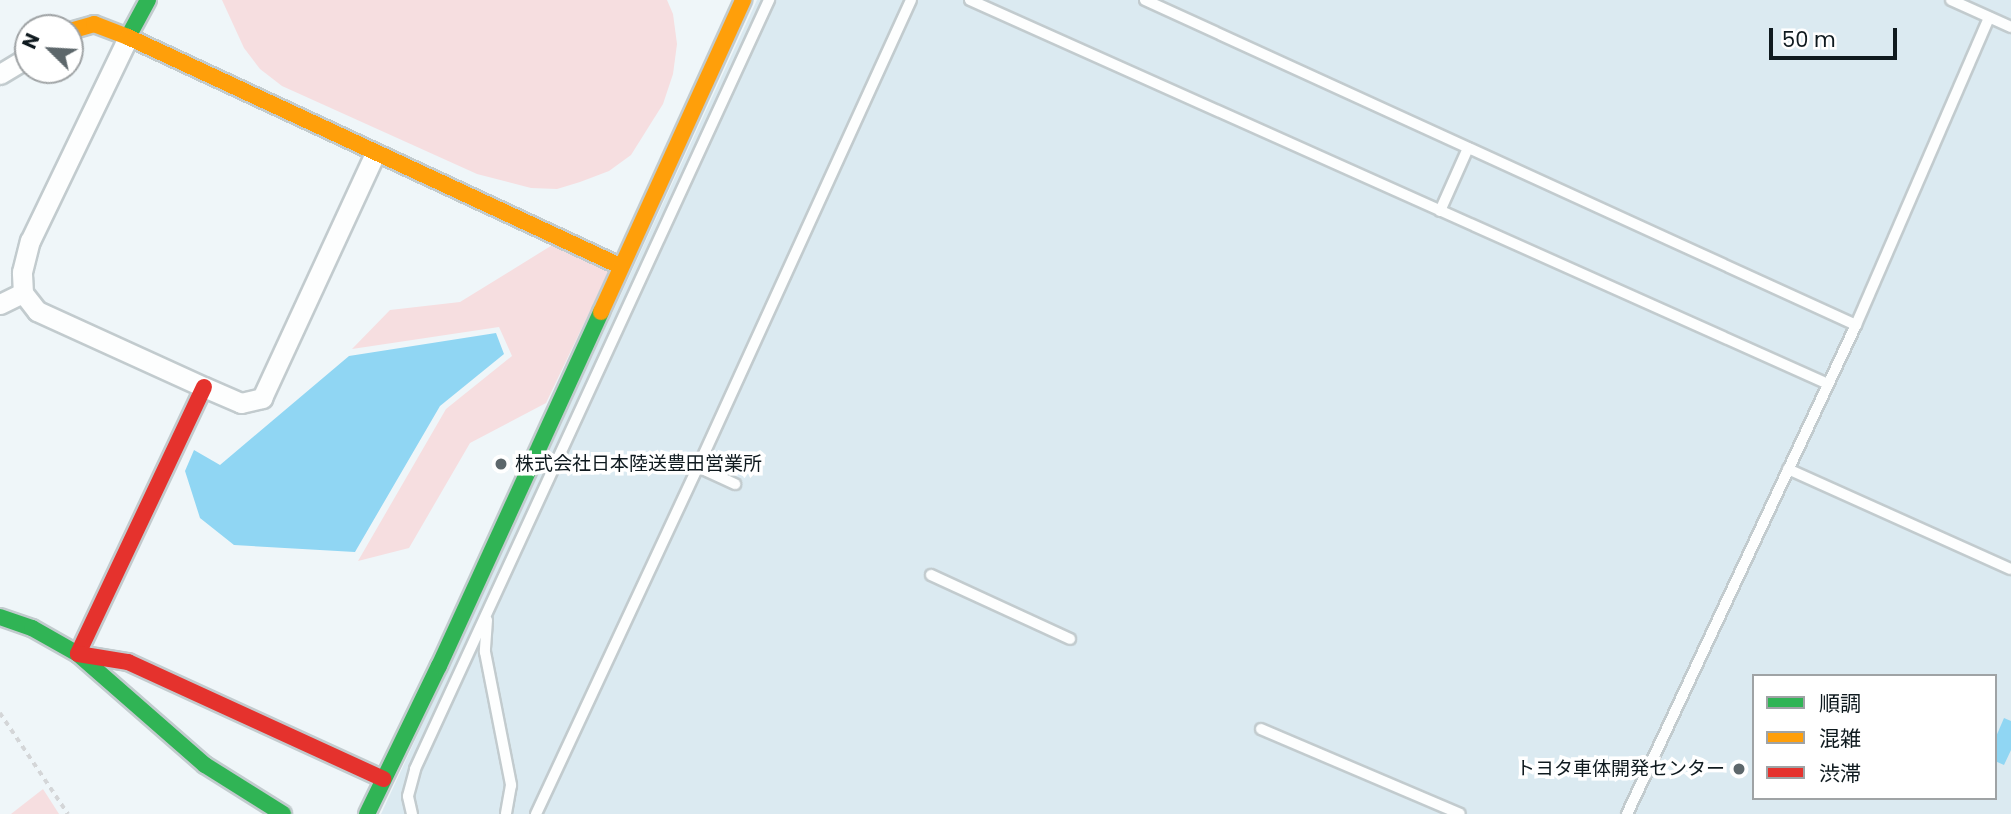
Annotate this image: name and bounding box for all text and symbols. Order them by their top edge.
north arrow [14,14,84,84]
scale bar [1773,14,1901,58]
text: 50 m [1782,25,1836,54]
text: N [16,29,46,53]
place label: 株式会社日本陸送豊田営業所 [515,453,762,475]
marker: 株式会社日本陸送豊田営業所 [493,456,509,472]
legend [1752,674,1997,800]
text: 順調 [1819,689,1861,718]
text: 混雑 [1819,724,1861,753]
place label: トヨタ車体開発センター [1516,758,1725,780]
text: 渋滞 [1819,759,1861,788]
marker: トヨタ車体開発センター [1731,761,1747,777]

